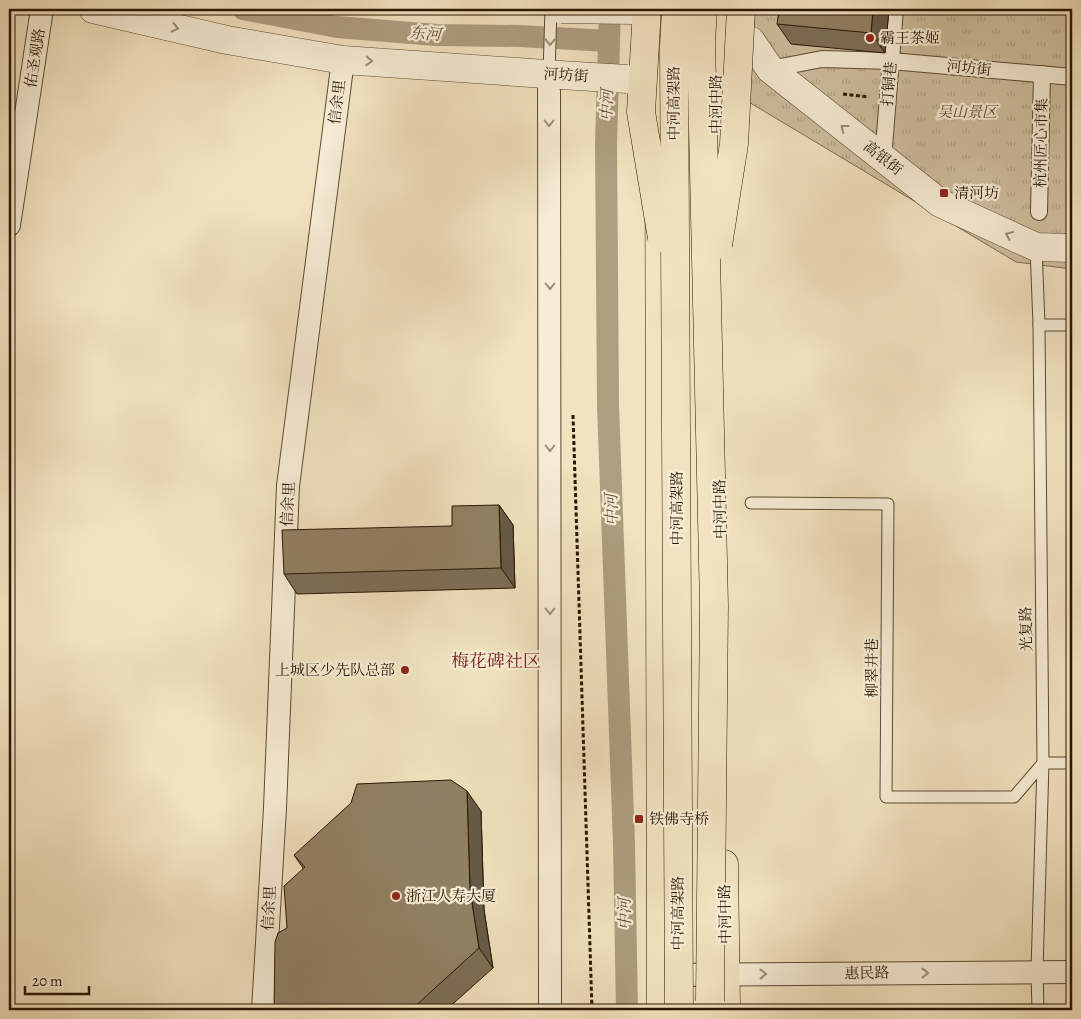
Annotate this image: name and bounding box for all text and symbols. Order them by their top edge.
one-way arrow [170,22,179,33]
water label: 东河 [408,22,445,46]
street label: 佑圣观路 [20,27,50,89]
place label: 霸王茶姬 [880,28,940,48]
marker: 霸王茶姬 [864,32,876,44]
one-way arrow [545,38,555,46]
one-way arrow [365,56,373,67]
street label: 河坊街 [946,56,992,80]
street label: 打铜巷 [877,61,901,107]
street label: 河坊街 [543,64,589,86]
street label: 中河高架路 [664,65,684,141]
street label: 中河中路 [706,74,726,134]
street label: 信余里 [324,78,350,126]
water label: 中河 [595,86,619,121]
street label: 杭州匠心市集 [1030,98,1052,188]
park label: 吴山景区 [937,102,999,122]
one-way arrow [544,120,554,128]
one-way arrow [840,125,850,134]
street label: 高银街 [859,136,907,180]
place label: 清河坊 [954,183,999,203]
marker: 清河坊 [938,187,950,199]
one-way arrow [1005,230,1014,241]
one-way arrow [545,282,555,290]
one-way arrow [545,445,555,453]
street label: 中河高架路 [667,470,687,546]
street label: 中河中路 [709,479,731,539]
street label: 信余里 [277,481,299,527]
water label: 中河 [600,491,624,526]
street label: 光复路 [1016,606,1036,652]
one-way arrow [545,608,555,615]
street label: 柳翠井巷 [862,638,882,698]
district label: 梅花碑社区 [451,649,541,673]
place label: 上城区少先队总部 [275,660,395,680]
marker: 上城区少先队总部 [399,664,411,676]
place label: 铁佛寺桥 [649,809,709,829]
marker: 铁佛寺桥 [633,813,645,825]
street label: 中河高架路 [668,875,688,951]
street label: 中河中路 [714,884,736,944]
street label: 信余里 [258,885,280,931]
place label: 浙江人寿大厦 [406,886,496,906]
marker: 浙江人寿大厦 [390,890,402,902]
water label: 中河 [614,895,636,930]
street label: 惠民路 [844,963,890,983]
scale bar [25,964,89,996]
one-way arrow [922,968,929,978]
one-way arrow [759,969,767,979]
text: 20 m [32,971,63,991]

